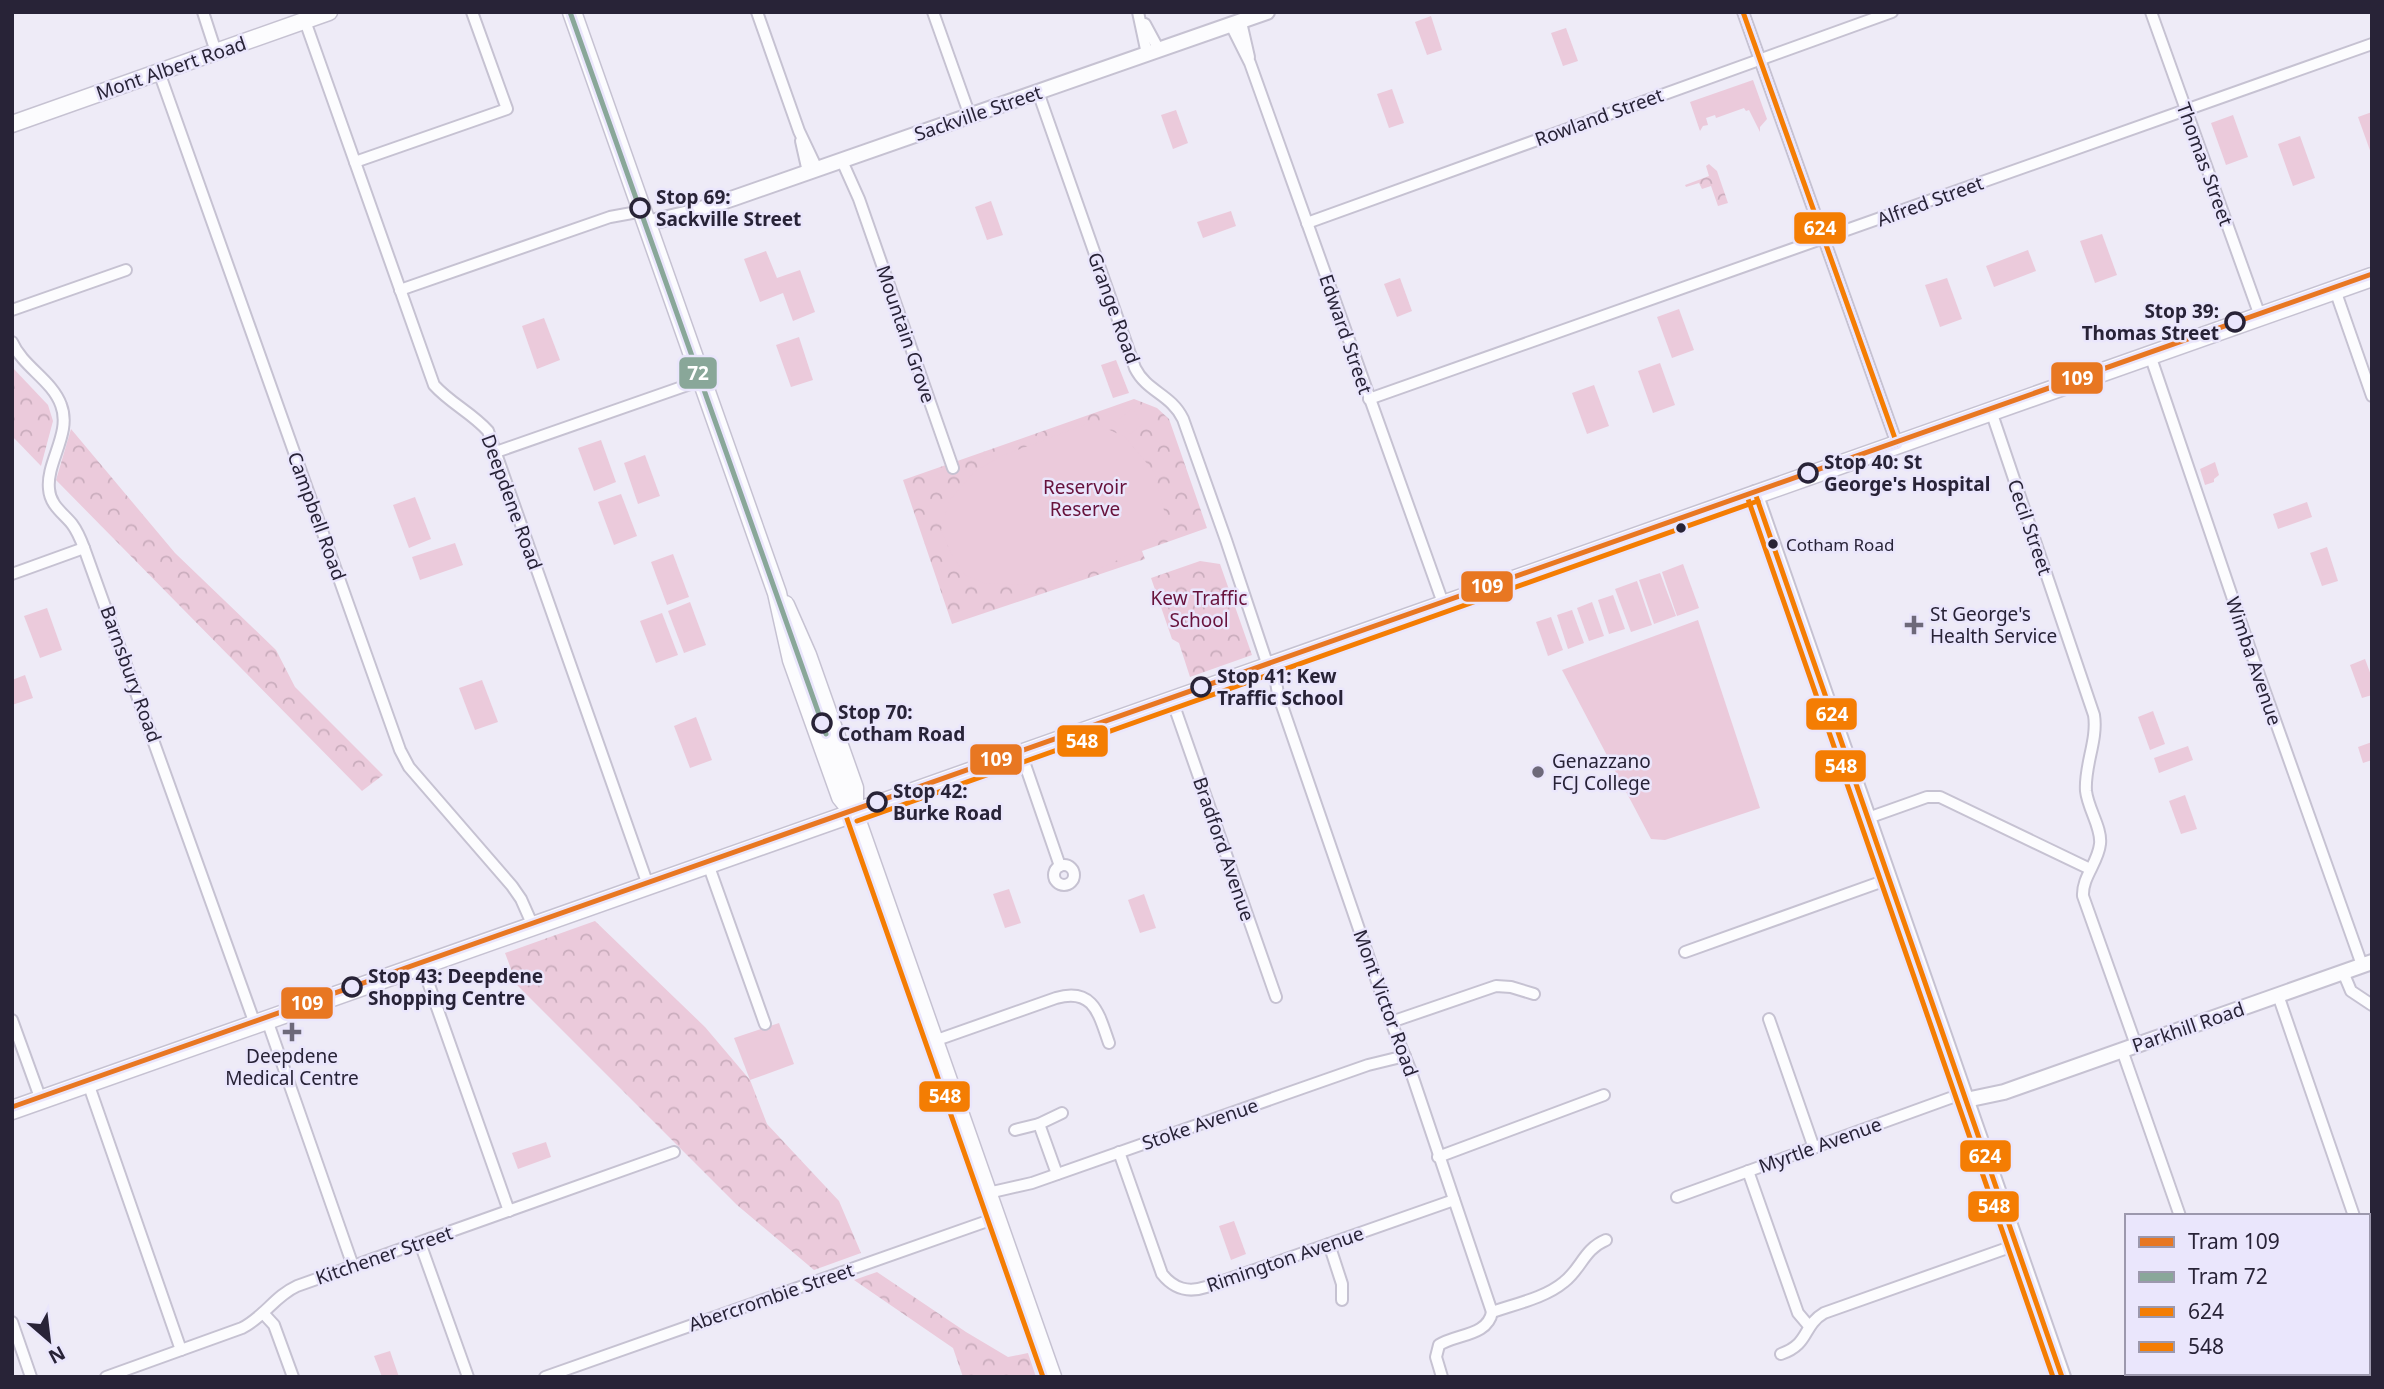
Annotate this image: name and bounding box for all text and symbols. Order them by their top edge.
street label: Mont Albert Road [93,30,249,106]
street label: Sackville Street [911,79,1045,147]
street label: Rowland Street [1531,82,1667,152]
street label: Thomas Street [2171,99,2239,229]
street label: Alfred Street [1873,170,1987,232]
place label: Stop 69: Sackville Street [656,184,801,232]
marker: Stop 69: Sackville Street [630,198,650,218]
line badge: 624 [1793,211,1847,245]
text: 624 [1804,215,1836,241]
street label: Grange Road [1082,249,1146,367]
street label: Mountain Grove [870,262,942,406]
street label: Edward Street [1313,271,1379,397]
place label: Stop 39: Thomas Street [2082,298,2219,346]
marker: Stop 39: Thomas Street [2225,312,2245,332]
line badge: 72 [678,356,718,390]
text: 72 [687,360,709,386]
line badge: 109 [2050,361,2104,395]
text: 109 [2061,365,2093,391]
street label: Deepdene Road [475,431,549,573]
street label: Campbell Road [282,448,352,584]
place label: Stop 40: St George's Hospital [1824,449,1990,497]
marker: Stop 40: St George's Hospital [1798,463,1818,483]
park label: Reservoir Reserve [1043,474,1127,522]
street label: Cecil Street [2001,476,2059,578]
unlabelled marker [1674,521,1688,535]
place label: Cotham Road [1786,533,1894,556]
marker: Cotham Road [1766,537,1780,551]
line badge: 109 [1460,570,1514,603]
text: 109 [1471,573,1503,599]
park label: Kew Traffic School [1151,585,1247,633]
street label: Wimba Avenue [2220,593,2288,729]
place label: St George's Health Service [1930,601,2057,649]
street label: Barnsbury Road [94,602,168,746]
marker: St George's Health Service [1904,615,1924,635]
place label: Stop 41: Kew Traffic School [1217,663,1344,711]
marker: Stop 41: Kew Traffic School [1191,677,1211,697]
line badge: 624 [1805,697,1858,731]
place label: Stop 70: Cotham Road [838,699,965,747]
text: 624 [1816,701,1848,727]
marker: Stop 70: Cotham Road [812,713,832,733]
line badge: 548 [1056,724,1109,758]
text: 548 [1066,728,1098,754]
line badge: 109 [969,743,1023,776]
text: 109 [980,746,1012,772]
place label: Genazzano FCJ College [1552,748,1651,796]
line badge: 548 [1814,749,1867,783]
text: 548 [1825,753,1857,779]
marker: Genazzano FCJ College [1530,764,1546,780]
street label: Bradford Avenue [1187,773,1261,925]
place label: Stop 42: Burke Road [893,778,1002,826]
marker: Stop 42: Burke Road [867,792,887,812]
street label: Mont Victor Road [1347,926,1425,1080]
place label: Stop 43: Deepdene Shopping Centre [368,963,543,1011]
marker: Stop 43: Deepdene Shopping Centre [342,977,362,997]
line badge: 109 [280,986,334,1020]
text: 109 [291,990,323,1016]
street label: Parkhill Road [2128,996,2248,1058]
marker: Deepdene Medical Centre [282,1022,302,1042]
place label: Deepdene Medical Centre [225,1043,359,1091]
line badge: 548 [918,1080,971,1113]
text: 548 [929,1083,961,1109]
street label: Stoke Avenue [1138,1092,1262,1156]
street label: Myrtle Avenue [1755,1111,1885,1179]
line badge: 624 [1959,1139,2012,1173]
text: 624 [1969,1143,2001,1169]
line badge: 548 [1967,1190,2020,1223]
text: 548 [1978,1193,2010,1219]
legend [2125,1214,2370,1375]
street label: Kitchener Street [312,1219,456,1291]
street label: Rimington Avenue [1203,1220,1367,1298]
text: Tram 109 [2188,1227,2280,1255]
street label: Abercrombie Street [685,1256,857,1337]
text: Tram 72 [2188,1262,2268,1290]
text: 624 [2188,1297,2224,1325]
north arrow [14,1305,84,1375]
text: 548 [2188,1332,2224,1360]
text: N [44,1340,70,1370]

